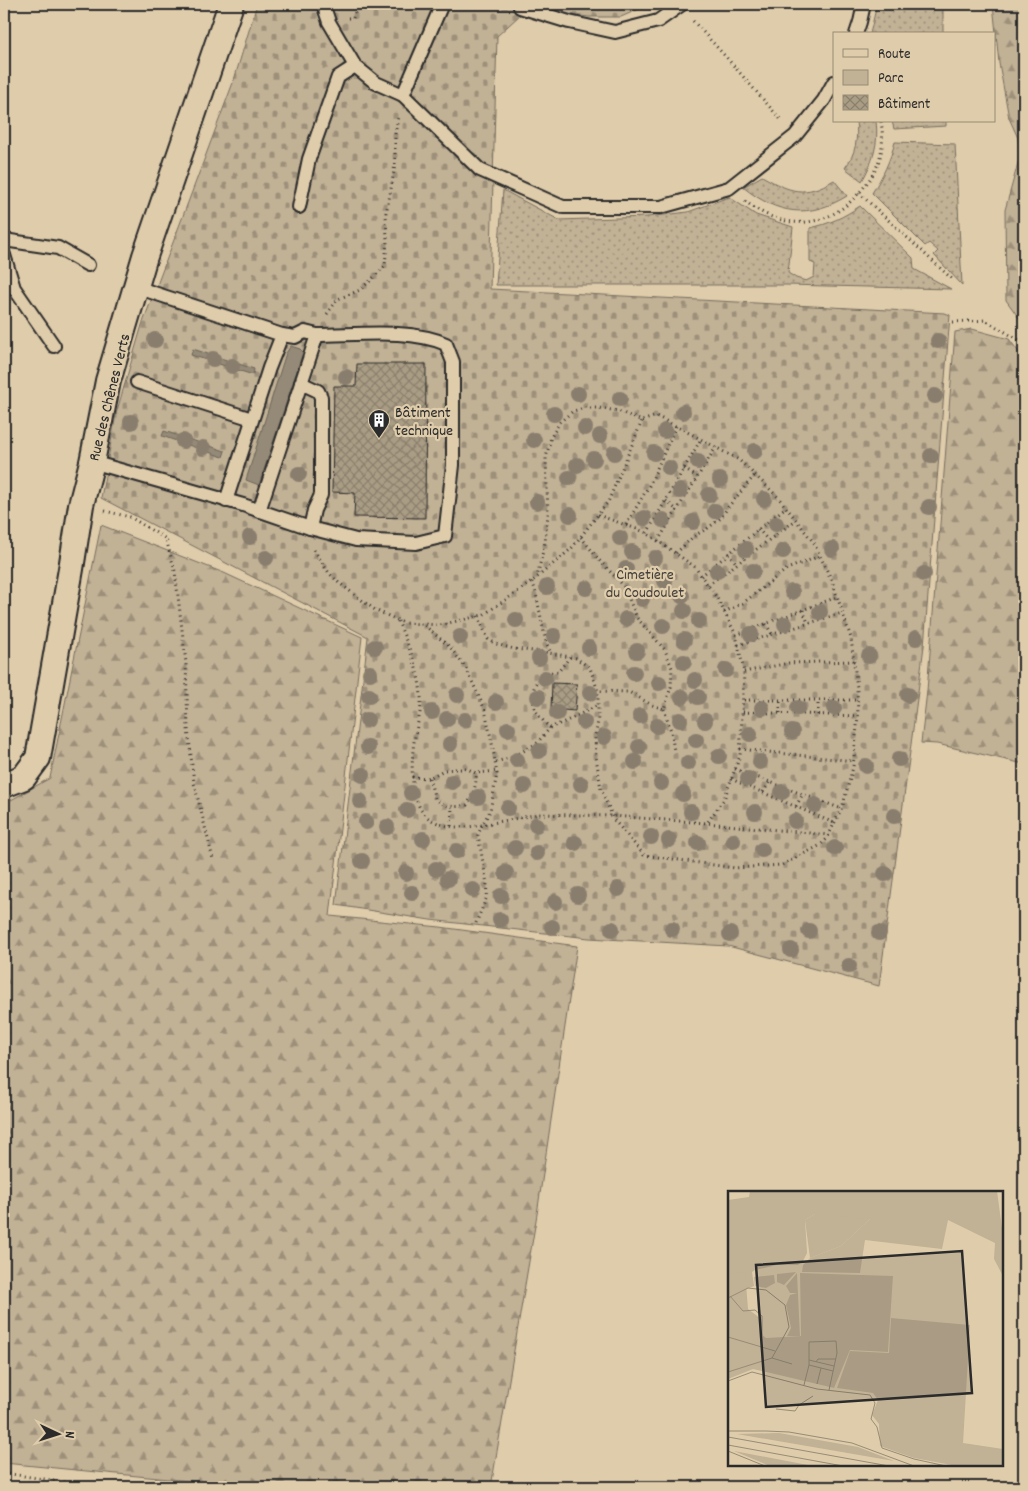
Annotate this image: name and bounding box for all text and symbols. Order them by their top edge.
legend [833,32,996,122]
text: Route [878,44,911,66]
text: Parc [878,68,903,90]
text: Bâtiment [878,94,931,116]
street label: Rue des Chênes Verts [83,331,137,464]
place label: Bâtiment technique [395,402,453,443]
building icon: Bâtiment technique [367,408,391,439]
park label: Cimetière du Coudoulet [606,564,684,605]
inset map [728,1191,1003,1466]
north arrow [32,1408,82,1458]
text: N [59,1431,79,1439]

